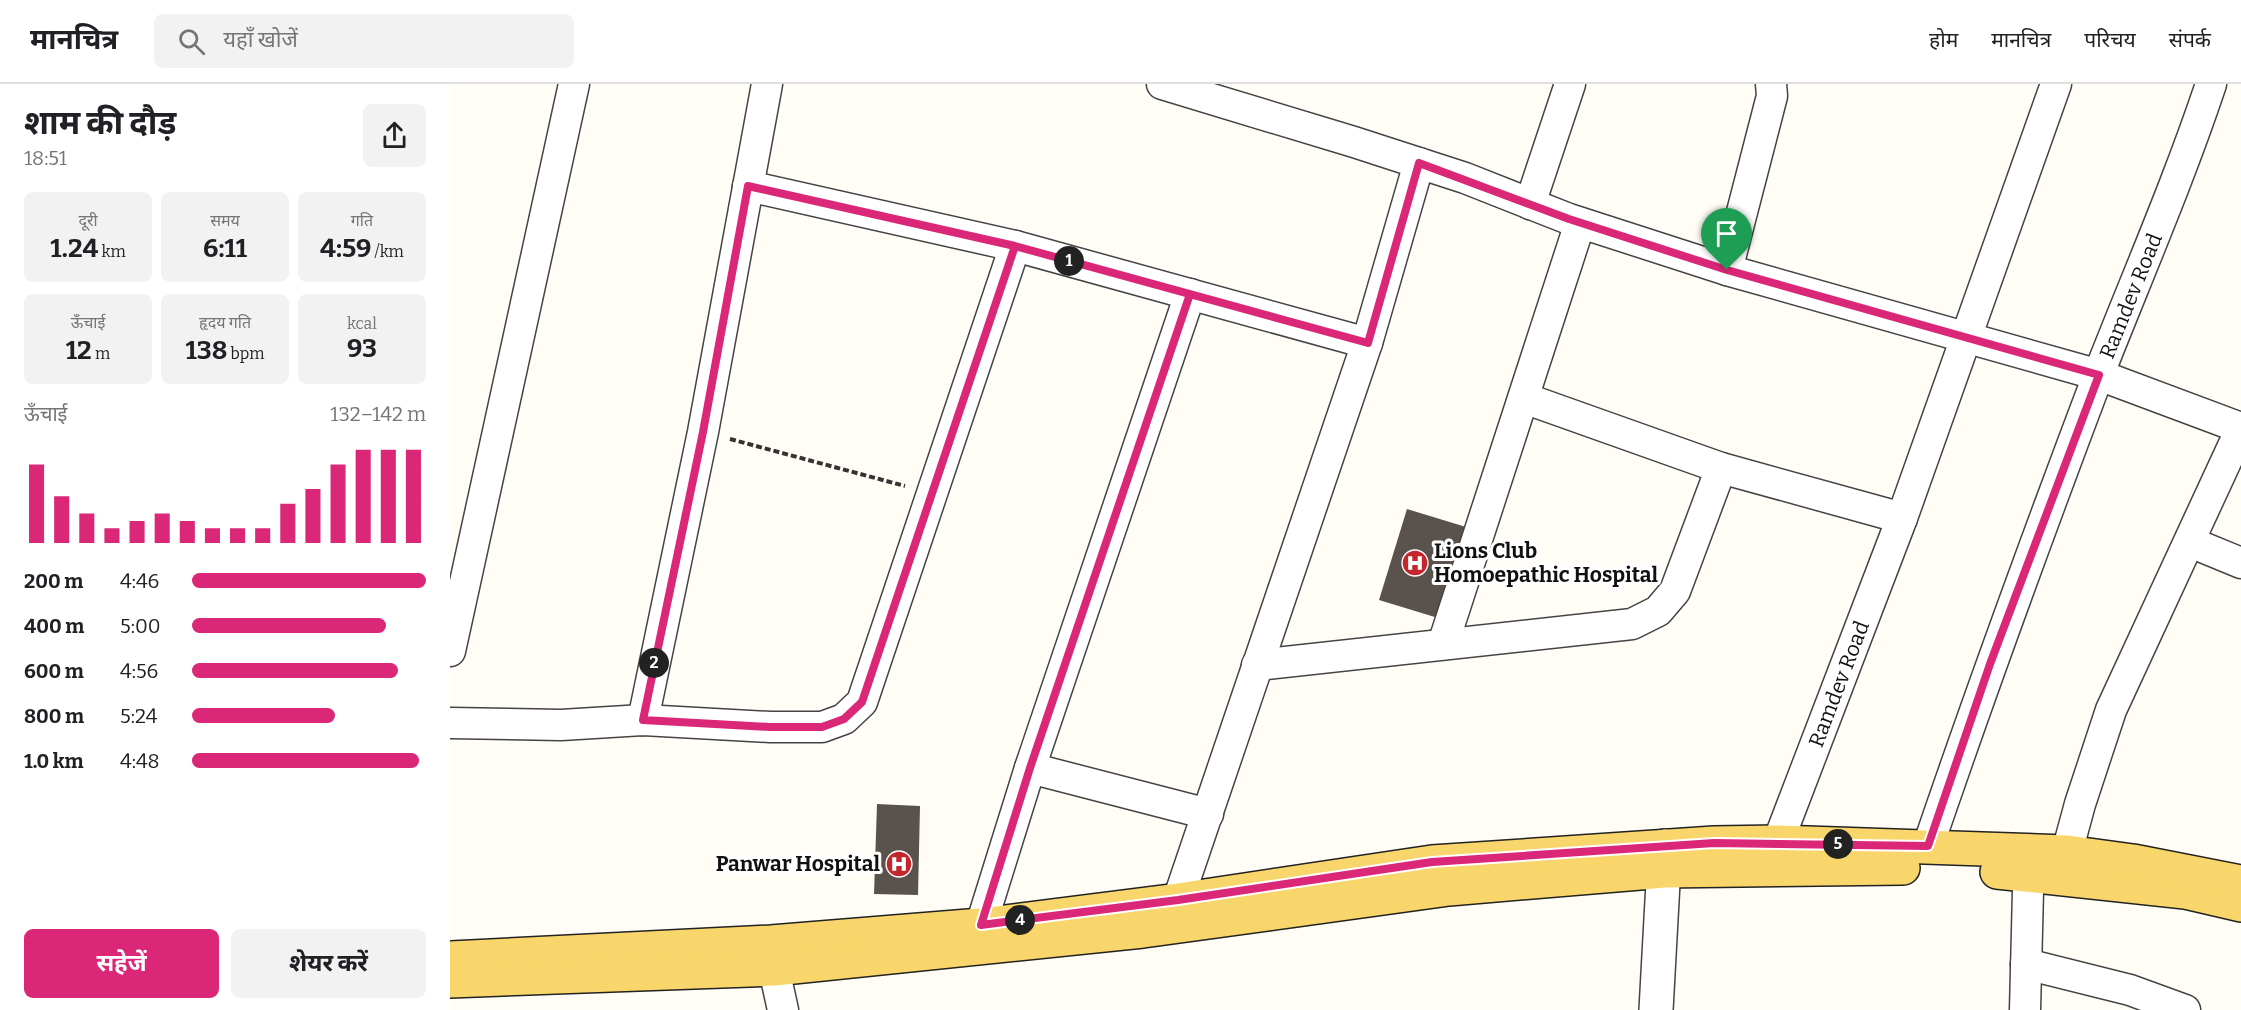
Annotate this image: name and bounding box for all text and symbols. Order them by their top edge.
search box [154,14,574,68]
text: मानचित्र [30,23,118,56]
icon: search [175,25,208,58]
text: यहाँ खोजें [223,26,298,53]
text: होम [1929,27,1958,53]
text: मानचित्र [1991,27,2051,53]
text: परिचय [2084,27,2136,53]
text: संपर्क [2169,27,2211,53]
text: शाम की दौड़ [24,103,176,143]
button: share [363,104,426,167]
text: 18:51 [24,146,67,170]
pin [1701,208,1752,270]
text: दूरी [78,211,98,230]
text: समय [210,211,240,230]
text: गति [351,211,373,230]
icon: arrive [1710,217,1743,250]
street label: Ramdev Road [2094,229,2168,363]
text: 1.24 [50,233,98,264]
text: 6:11 [203,233,247,264]
text: 4:59 [320,233,371,264]
text: km [98,242,126,261]
text: /km [371,242,404,261]
pin: 1 [1054,246,1084,276]
text: 1 [1066,251,1072,270]
text: ऊँचाई [71,313,105,332]
text: हृदय गति [199,313,251,332]
text: kcal [347,314,377,333]
text: 93 [347,333,377,364]
text: 12 [66,335,92,366]
text: 138 [185,335,227,366]
text: m [92,344,110,363]
text: bpm [227,344,265,363]
text: ऊँचाई [24,402,67,426]
text: 132–142 m [330,402,426,426]
place label: Lions Club Homoepathic Hospital [1434,538,1659,588]
hospital icon: Lions Club Homoepathic Hospital [1400,548,1430,578]
text: 200 m [24,569,83,593]
text: 4:46 [120,569,159,593]
text: 400 m [24,614,84,638]
text: 5:00 [120,614,161,638]
street label: Ramdev Road [1803,617,1875,751]
pin: 2 [639,648,669,678]
text: 2 [649,653,659,672]
text: 600 m [24,659,84,683]
text: 4:56 [120,659,158,683]
text: 800 m [24,704,84,728]
text: 5:24 [120,704,157,728]
text: 1.0 km [24,749,84,773]
text: 4:48 [120,749,160,773]
pin: 5 [1823,829,1853,859]
text: 5 [1834,834,1842,853]
hospital icon: Panwar Hospital [884,849,914,879]
place label: Panwar Hospital [716,851,880,877]
pin: 4 [1005,905,1035,935]
text: 4 [1015,910,1025,929]
button: सहेजें [24,929,219,998]
button: शेयर करें [231,929,426,998]

